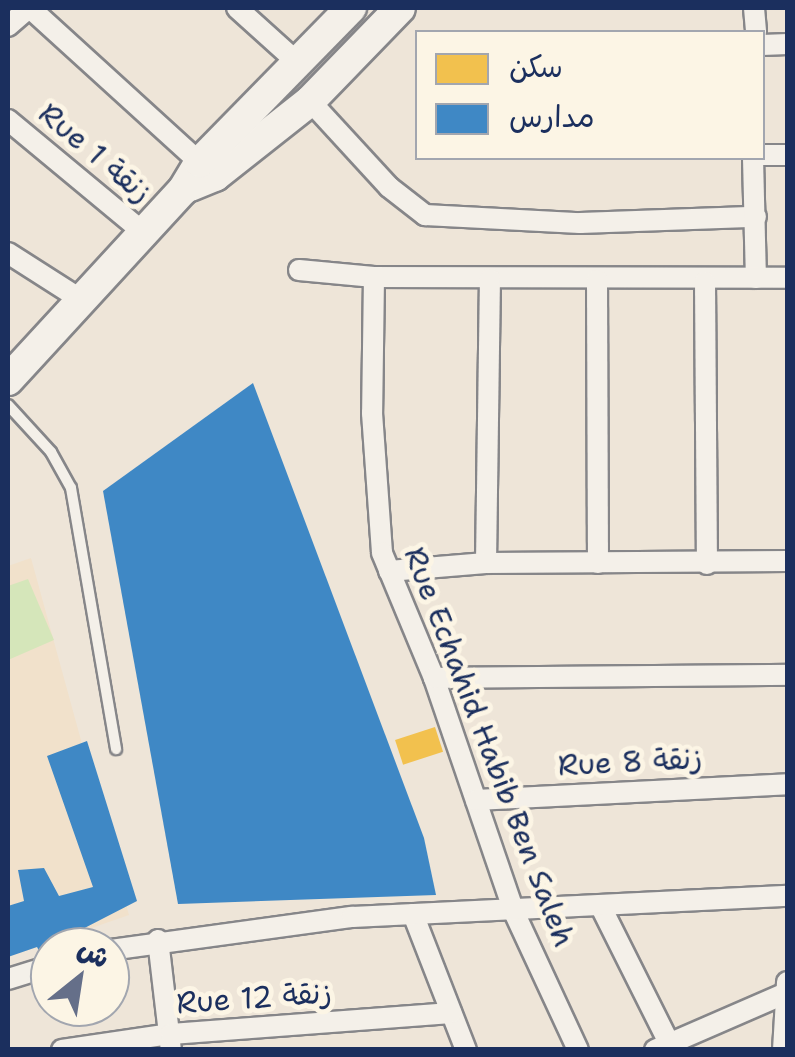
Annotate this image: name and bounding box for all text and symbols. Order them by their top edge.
legend [415,30,765,160]
text: سكن [509,46,563,87]
street label: Rue 1 زنقة [31,95,159,211]
text: مدارس [509,96,595,137]
street label: Rue Echahid Habib Ben Saleh [396,542,582,952]
street label: Rue 8 زنقة [557,740,703,784]
north arrow [30,927,130,1027]
text: ش [71,929,117,977]
street label: Rue 12 زنقة [175,975,333,1021]

